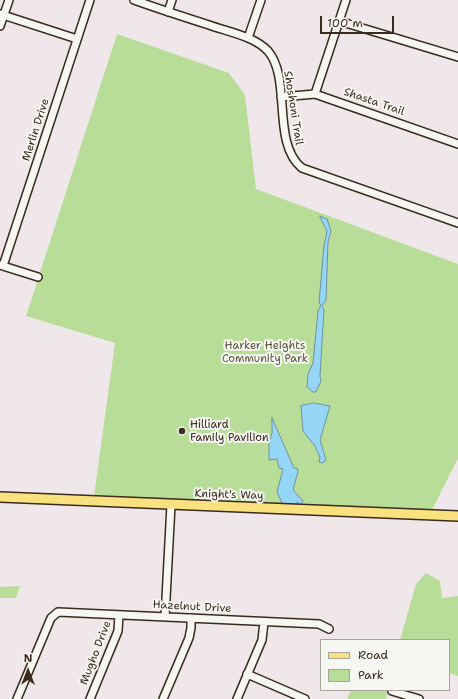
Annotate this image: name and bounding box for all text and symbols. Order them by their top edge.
scale bar [322,8,396,34]
text: 100 m [327,15,363,31]
street label: Shoshoni Trail [281,70,305,146]
street label: Shasta Trail [342,85,406,119]
street label: Merlin Drive [20,97,52,163]
park label: Harker Heights Community Park [222,339,308,365]
place label: Hilliard Family Pavilion [190,418,269,444]
marker: Hilliard Family Pavilion [177,426,187,436]
street label: Knight's Way [194,487,264,503]
street label: Hazelnut Drive [152,598,232,616]
street label: Mugho Drive [78,619,114,687]
legend [320,639,450,691]
text: Road [358,647,388,663]
north arrow [8,651,48,691]
text: N [24,651,32,666]
text: Park [358,667,384,683]

